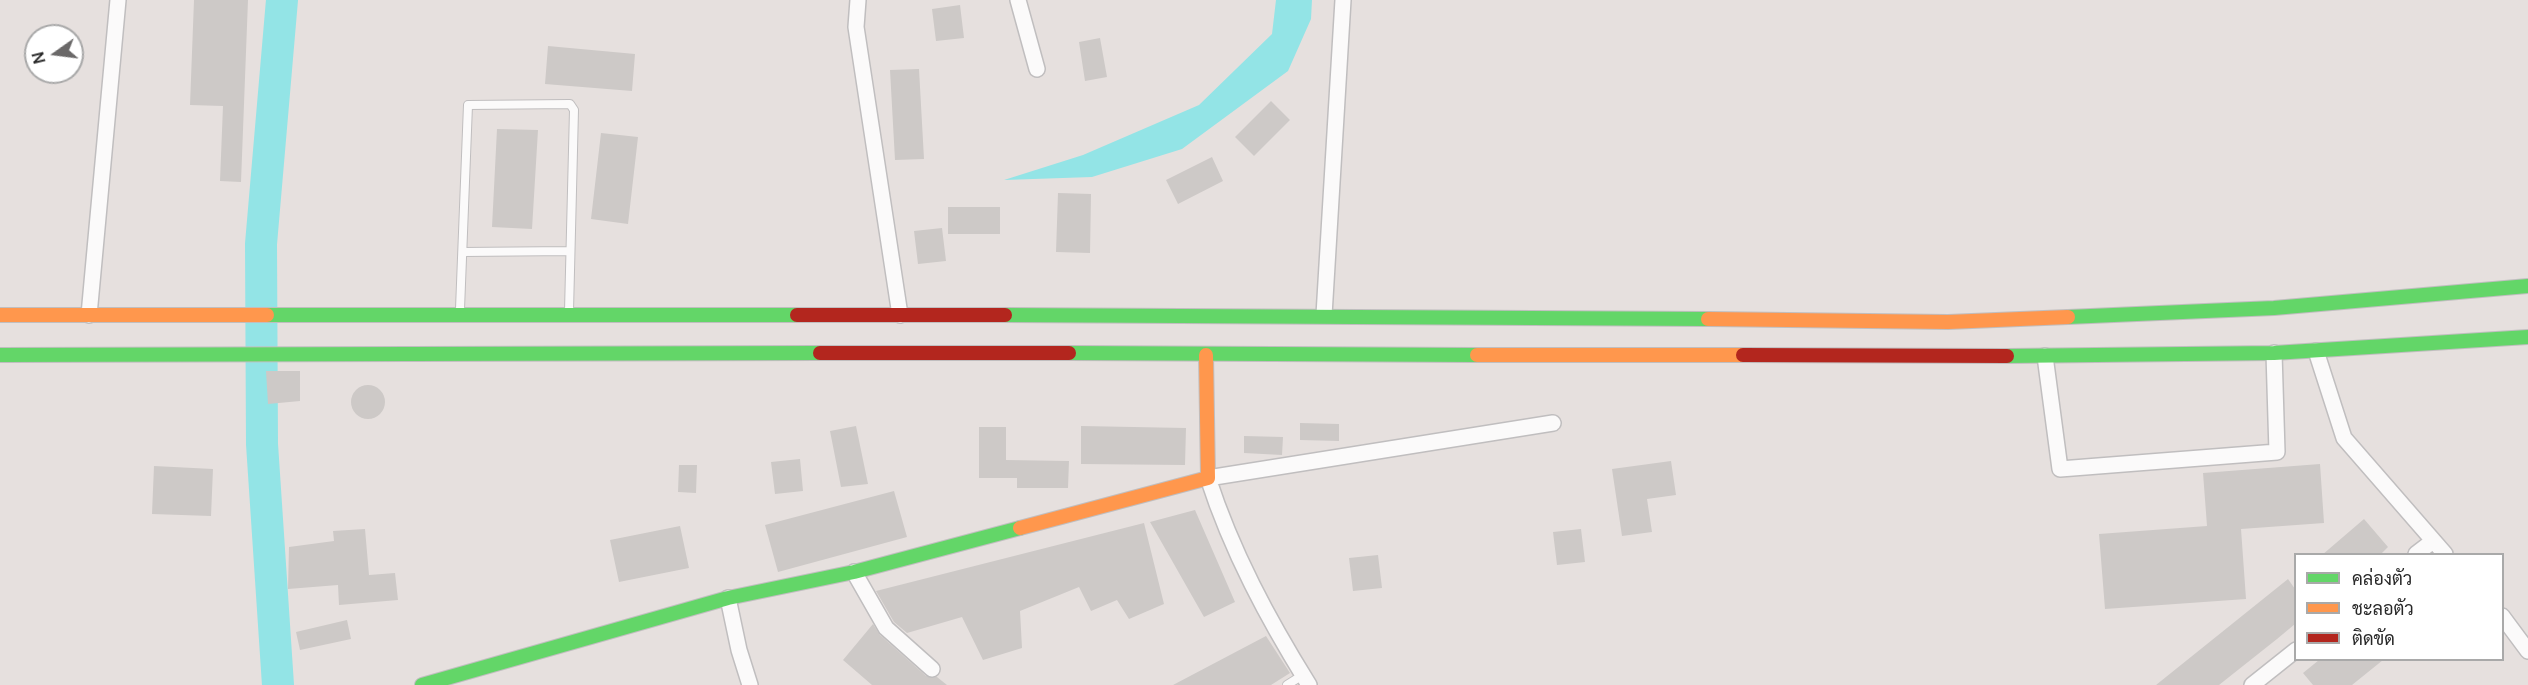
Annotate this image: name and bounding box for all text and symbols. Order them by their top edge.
north arrow [24,24,84,84]
text: N [26,50,51,66]
legend [2294,553,2504,661]
text: คล่องตัว [2352,566,2412,590]
text: ชะลอตัว [2352,596,2414,620]
text: ติดขัด [2352,626,2395,650]

